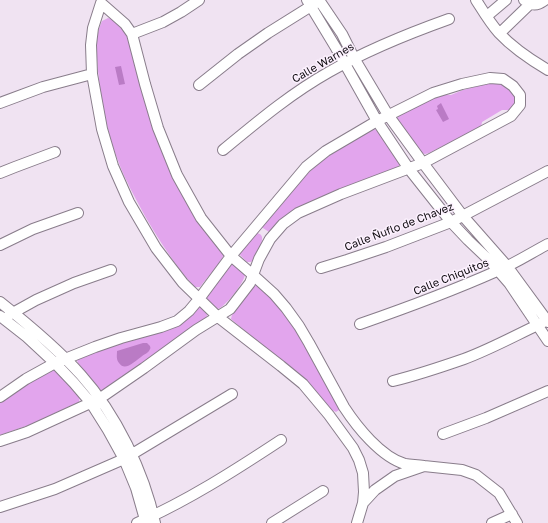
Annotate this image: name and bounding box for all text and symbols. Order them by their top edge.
street label: Calle Warnes [290,40,356,86]
street label: Calle Ñuflo de Chavez [343,200,455,254]
street label: Calle Chiquitos [411,256,491,298]

